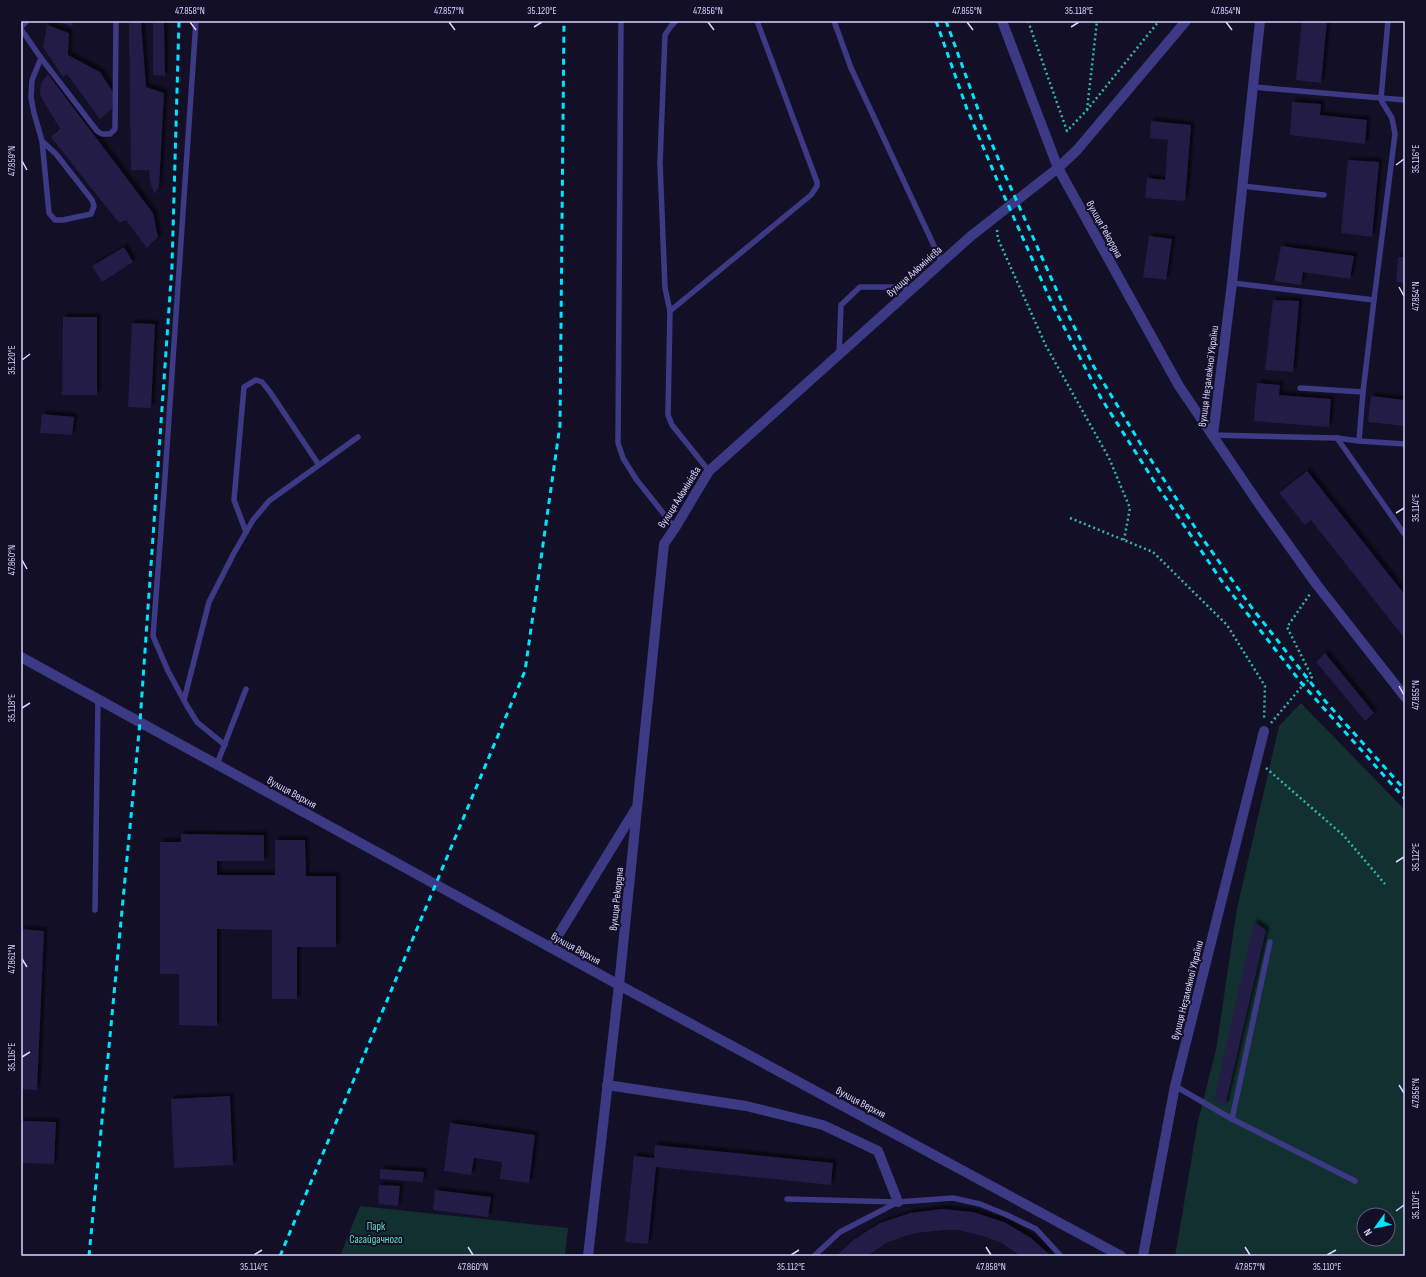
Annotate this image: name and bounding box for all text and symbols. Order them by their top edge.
text: 47.858°N [175,5,205,17]
text: 47.857°N [434,5,464,17]
text: 35.120°E [527,5,557,17]
text: 47.856°N [693,5,723,17]
text: 47.855°N [952,5,982,17]
text: 35.118°E [1065,5,1093,17]
text: 47.854°N [1211,5,1241,17]
text: 35.116°E [1410,145,1422,173]
text: 47.859°N [6,146,18,176]
street label: вулиця Рекордна [1083,198,1126,260]
street label: вулиця Алюмінієва [884,243,945,300]
text: 47.854°N [1410,281,1422,311]
street label: вулиця Незалежної України [1196,324,1221,428]
text: 35.120°E [6,345,18,375]
street label: вулиця Алюмінієва [655,464,703,530]
text: 35.114°E [1410,494,1422,522]
text: 47.860°N [6,545,18,575]
text: 47.855°N [1410,680,1422,710]
text: 35.118°E [6,694,18,722]
street label: вулиця Верхня [265,773,319,811]
text: 35.112°E [1410,843,1422,871]
street label: вулиця Рекордна [607,867,626,931]
street label: вулиця Верхня [549,929,603,967]
street label: вулиця Незалежної України [1169,939,1206,1041]
text: 47.861°N [6,945,18,973]
text: 35.116°E [6,1043,18,1071]
text: 47.856°N [1410,1078,1422,1108]
street label: вулиця Верхня [834,1084,888,1121]
text: 35.110°E [1410,1191,1422,1219]
north arrow [1356,1207,1396,1247]
park label: Парк Сагайдачного [349,1220,403,1246]
text: N [1361,1226,1375,1238]
text: 35.114°E [240,1261,268,1273]
text: 47.860°N [458,1261,488,1273]
text: 35.112°E [777,1261,805,1273]
text: 47.858°N [976,1261,1006,1273]
text: 47.857°N [1235,1261,1265,1273]
text: 35.110°E [1313,1261,1341,1273]

